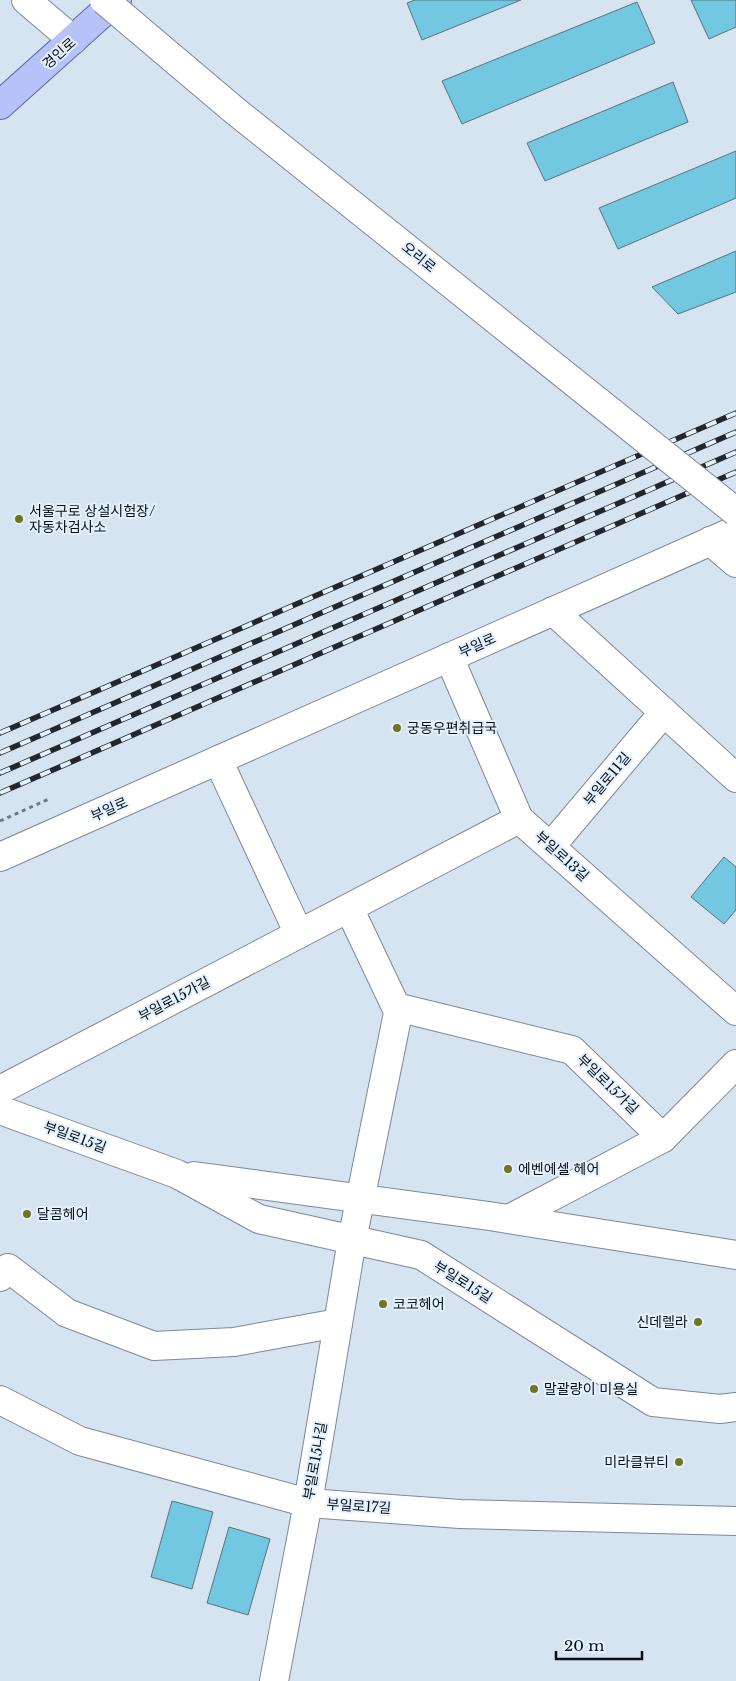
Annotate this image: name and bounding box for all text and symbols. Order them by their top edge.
street label: 경인로 [39,33,79,73]
street label: 오리로 [398,238,440,276]
place label: 서울구로 상설시험장/ 자동차검사소 [29,502,156,536]
marker: 서울구로 상설시험장/ 자동차검사소 [13,513,25,525]
street label: 부일로 [456,629,498,661]
place label: 궁동우편취급국 [407,719,497,737]
marker: 궁동우편취급국 [391,722,403,734]
street label: 부일로11길 [580,749,634,809]
street label: 부일로 [88,793,130,825]
street label: 부일로13길 [531,827,593,885]
street label: 부일로15가길 [135,973,213,1025]
street label: 부일로15가길 [573,1050,643,1118]
street label: 부일로15길 [41,1117,109,1157]
place label: 에벤에셀 헤어 [518,1160,599,1178]
marker: 에벤에셀 헤어 [502,1163,514,1175]
place label: 달콤헤어 [37,1205,89,1223]
marker: 달콤헤어 [21,1208,33,1220]
street label: 부일로15길 [430,1257,496,1307]
place label: 코코헤어 [393,1295,445,1313]
marker: 코코헤어 [377,1298,389,1310]
place label: 신데렐라 [636,1313,688,1331]
marker: 신데렐라 [692,1316,704,1328]
place label: 말괄량이 미용실 [544,1380,638,1398]
marker: 말괄량이 미용실 [528,1383,540,1395]
street label: 부일로15나길 [299,1421,331,1501]
place label: 미라클뷰티 [605,1453,669,1471]
marker: 미라클뷰티 [673,1456,685,1468]
street label: 부일로17길 [326,1495,392,1517]
scale bar [556,1628,642,1660]
text: 20 m [564,1636,604,1655]

